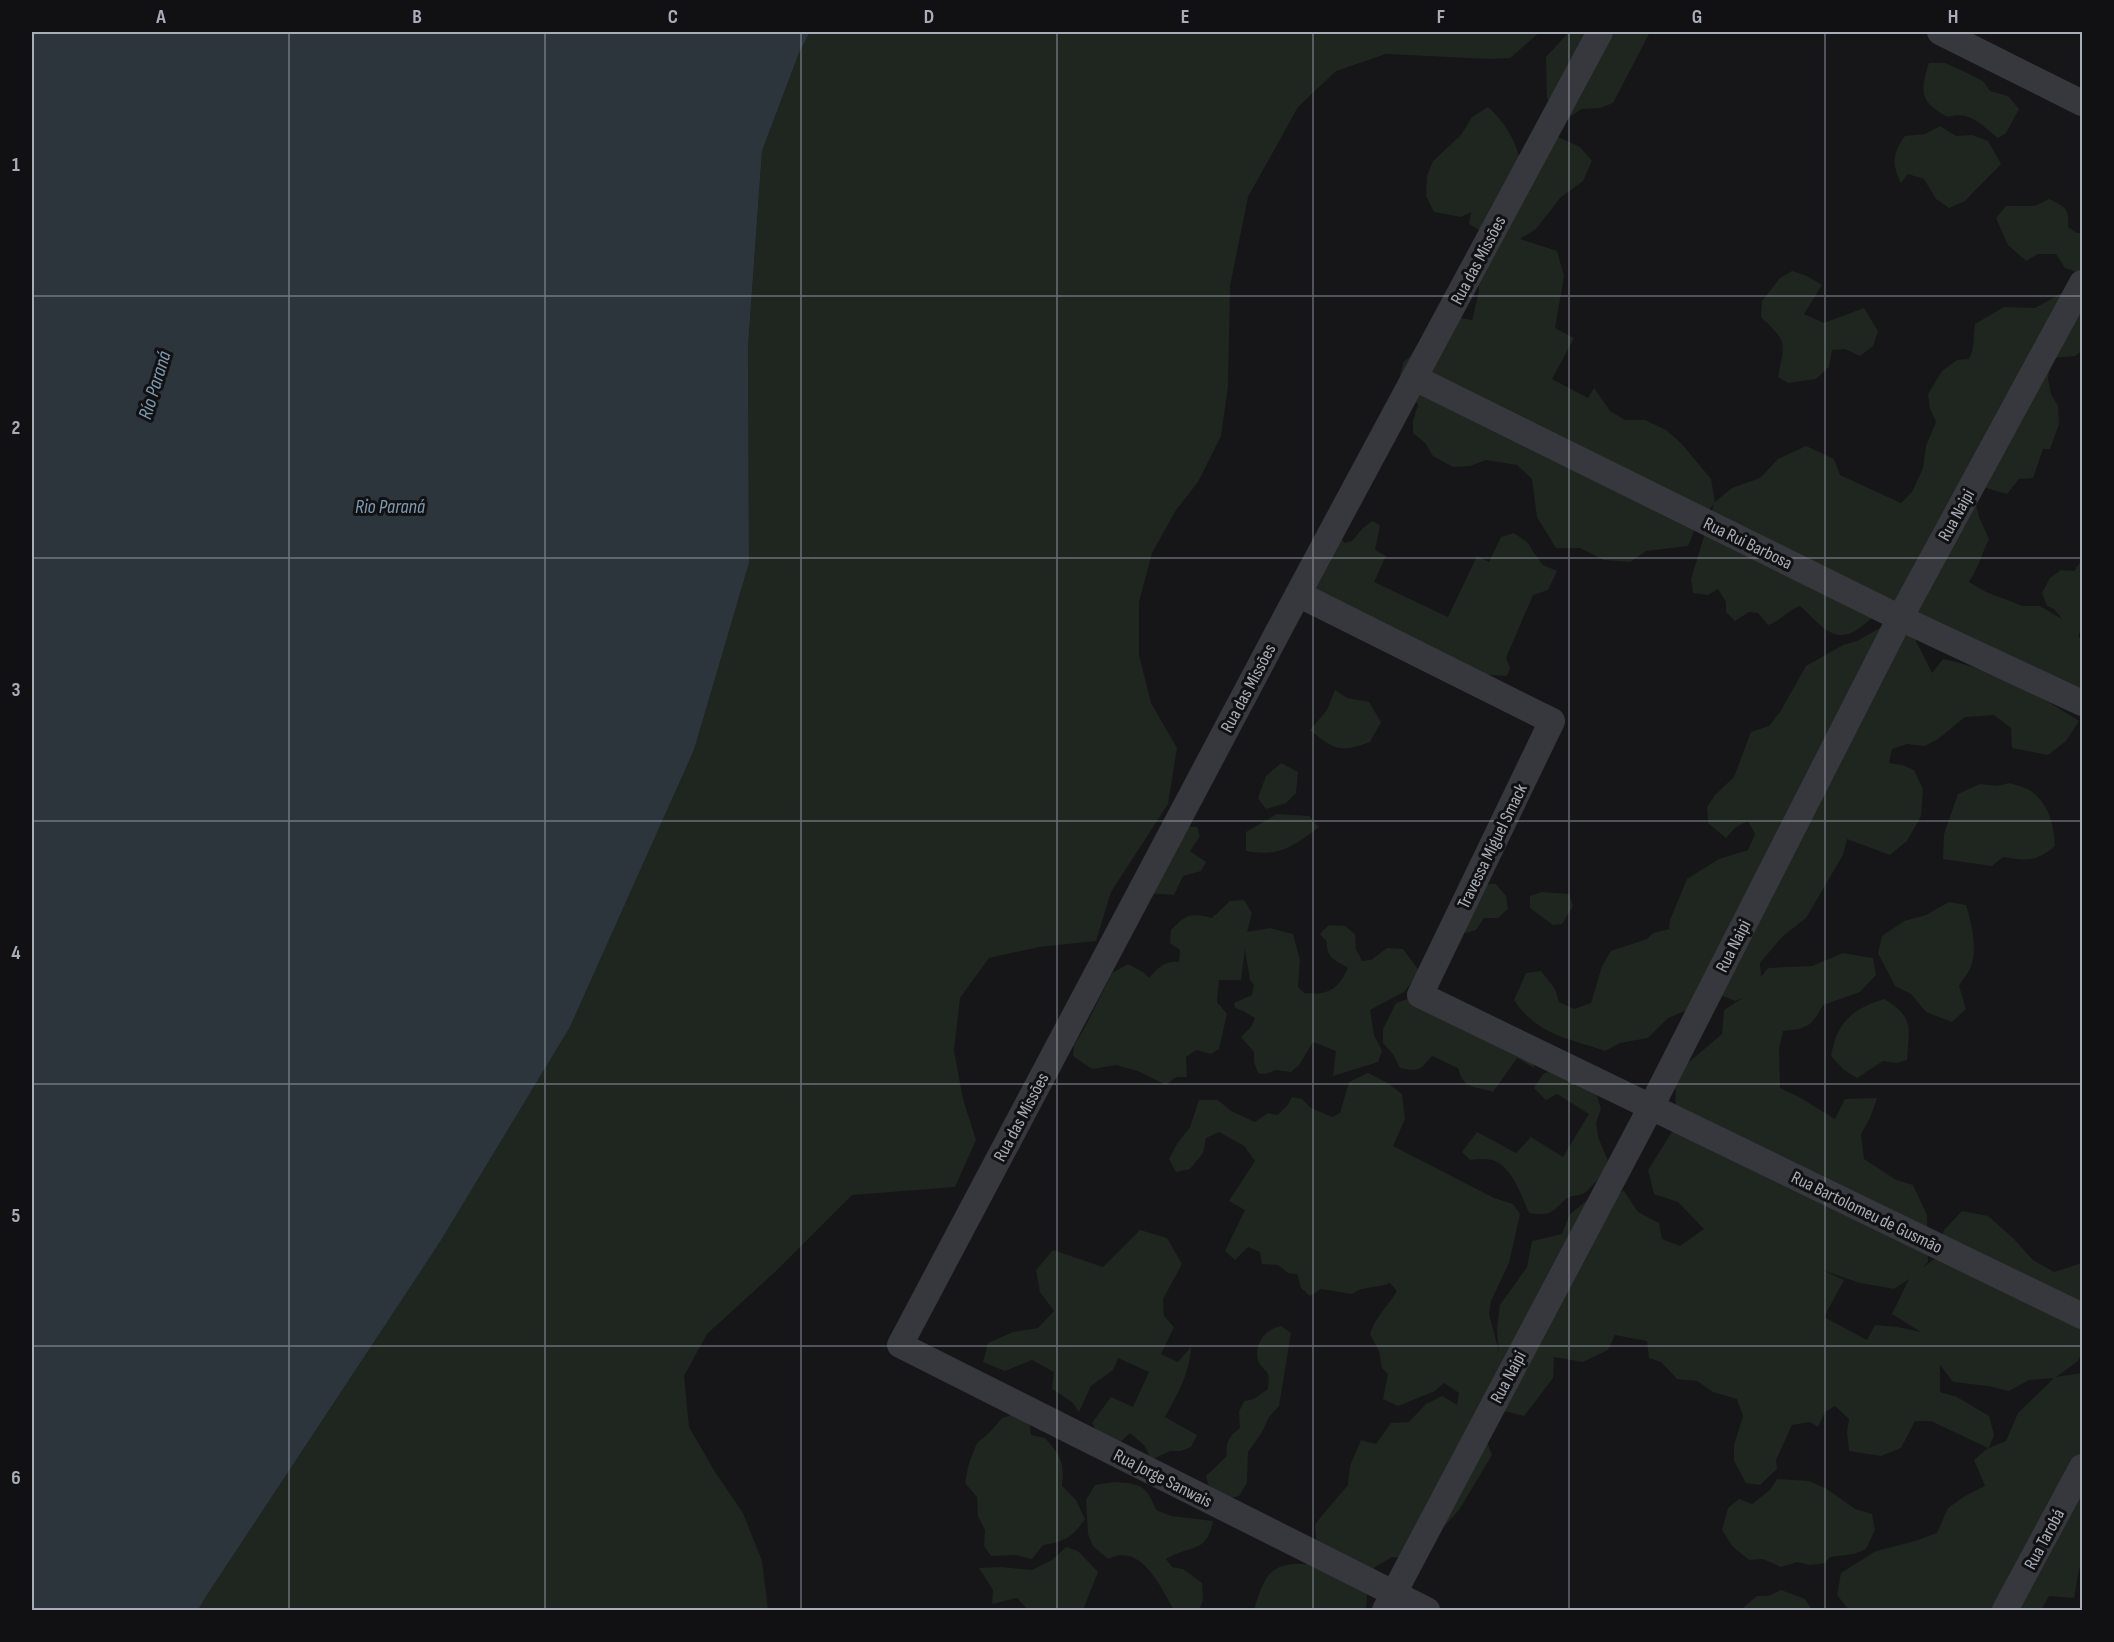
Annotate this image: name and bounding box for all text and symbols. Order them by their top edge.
text: A [155,5,166,29]
text: B [412,5,422,29]
text: C [668,5,678,29]
text: D [924,5,934,29]
text: E [1181,5,1189,29]
text: F [1437,5,1445,29]
text: G [1692,5,1702,29]
text: H [1948,5,1958,29]
text: 1 [12,153,20,177]
street label: Rua das Missões [1446,212,1511,308]
water label: Río Paraná [133,348,177,422]
text: 2 [12,416,20,440]
street label: Rua Naipi [1934,486,1979,545]
water label: Rio Paraná [355,495,425,519]
street label: Rua Rui Barbosa [1700,513,1796,574]
street label: Rua das Missões [1216,640,1281,736]
text: 3 [12,678,21,702]
street label: Travessa Miguel Smack [1453,780,1532,912]
street label: Rua Naipi [1711,917,1755,976]
text: 4 [11,941,21,965]
street label: Rua das Missões [989,1069,1054,1165]
street label: Rua Bartolomeu de Gusmão [1788,1167,1946,1258]
text: 5 [12,1204,21,1228]
street label: Rua Naipi [1486,1348,1531,1407]
street label: Rua Jorge Sanwais [1110,1445,1215,1512]
text: 6 [11,1466,21,1490]
street label: Rua Tarobá [2020,1505,2069,1573]

